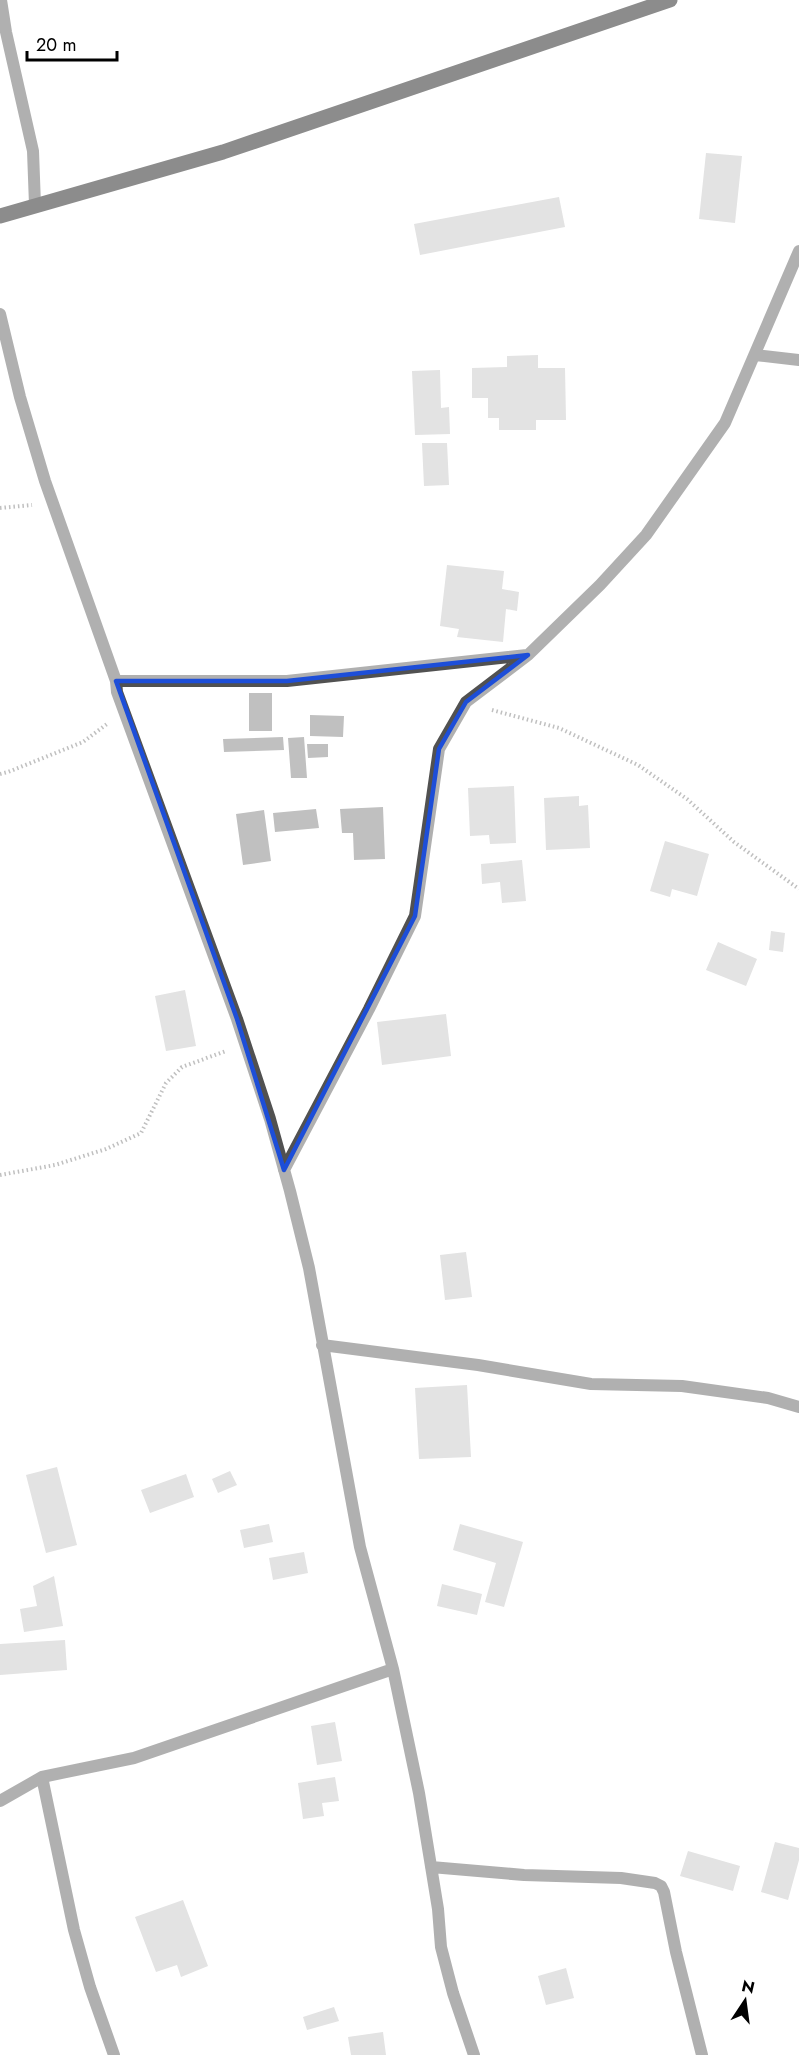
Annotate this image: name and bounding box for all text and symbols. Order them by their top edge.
scale bar [27,24,117,62]
text: 20 m [36,32,76,58]
north arrow [715,1971,775,2031]
text: N [739,1974,757,2000]

